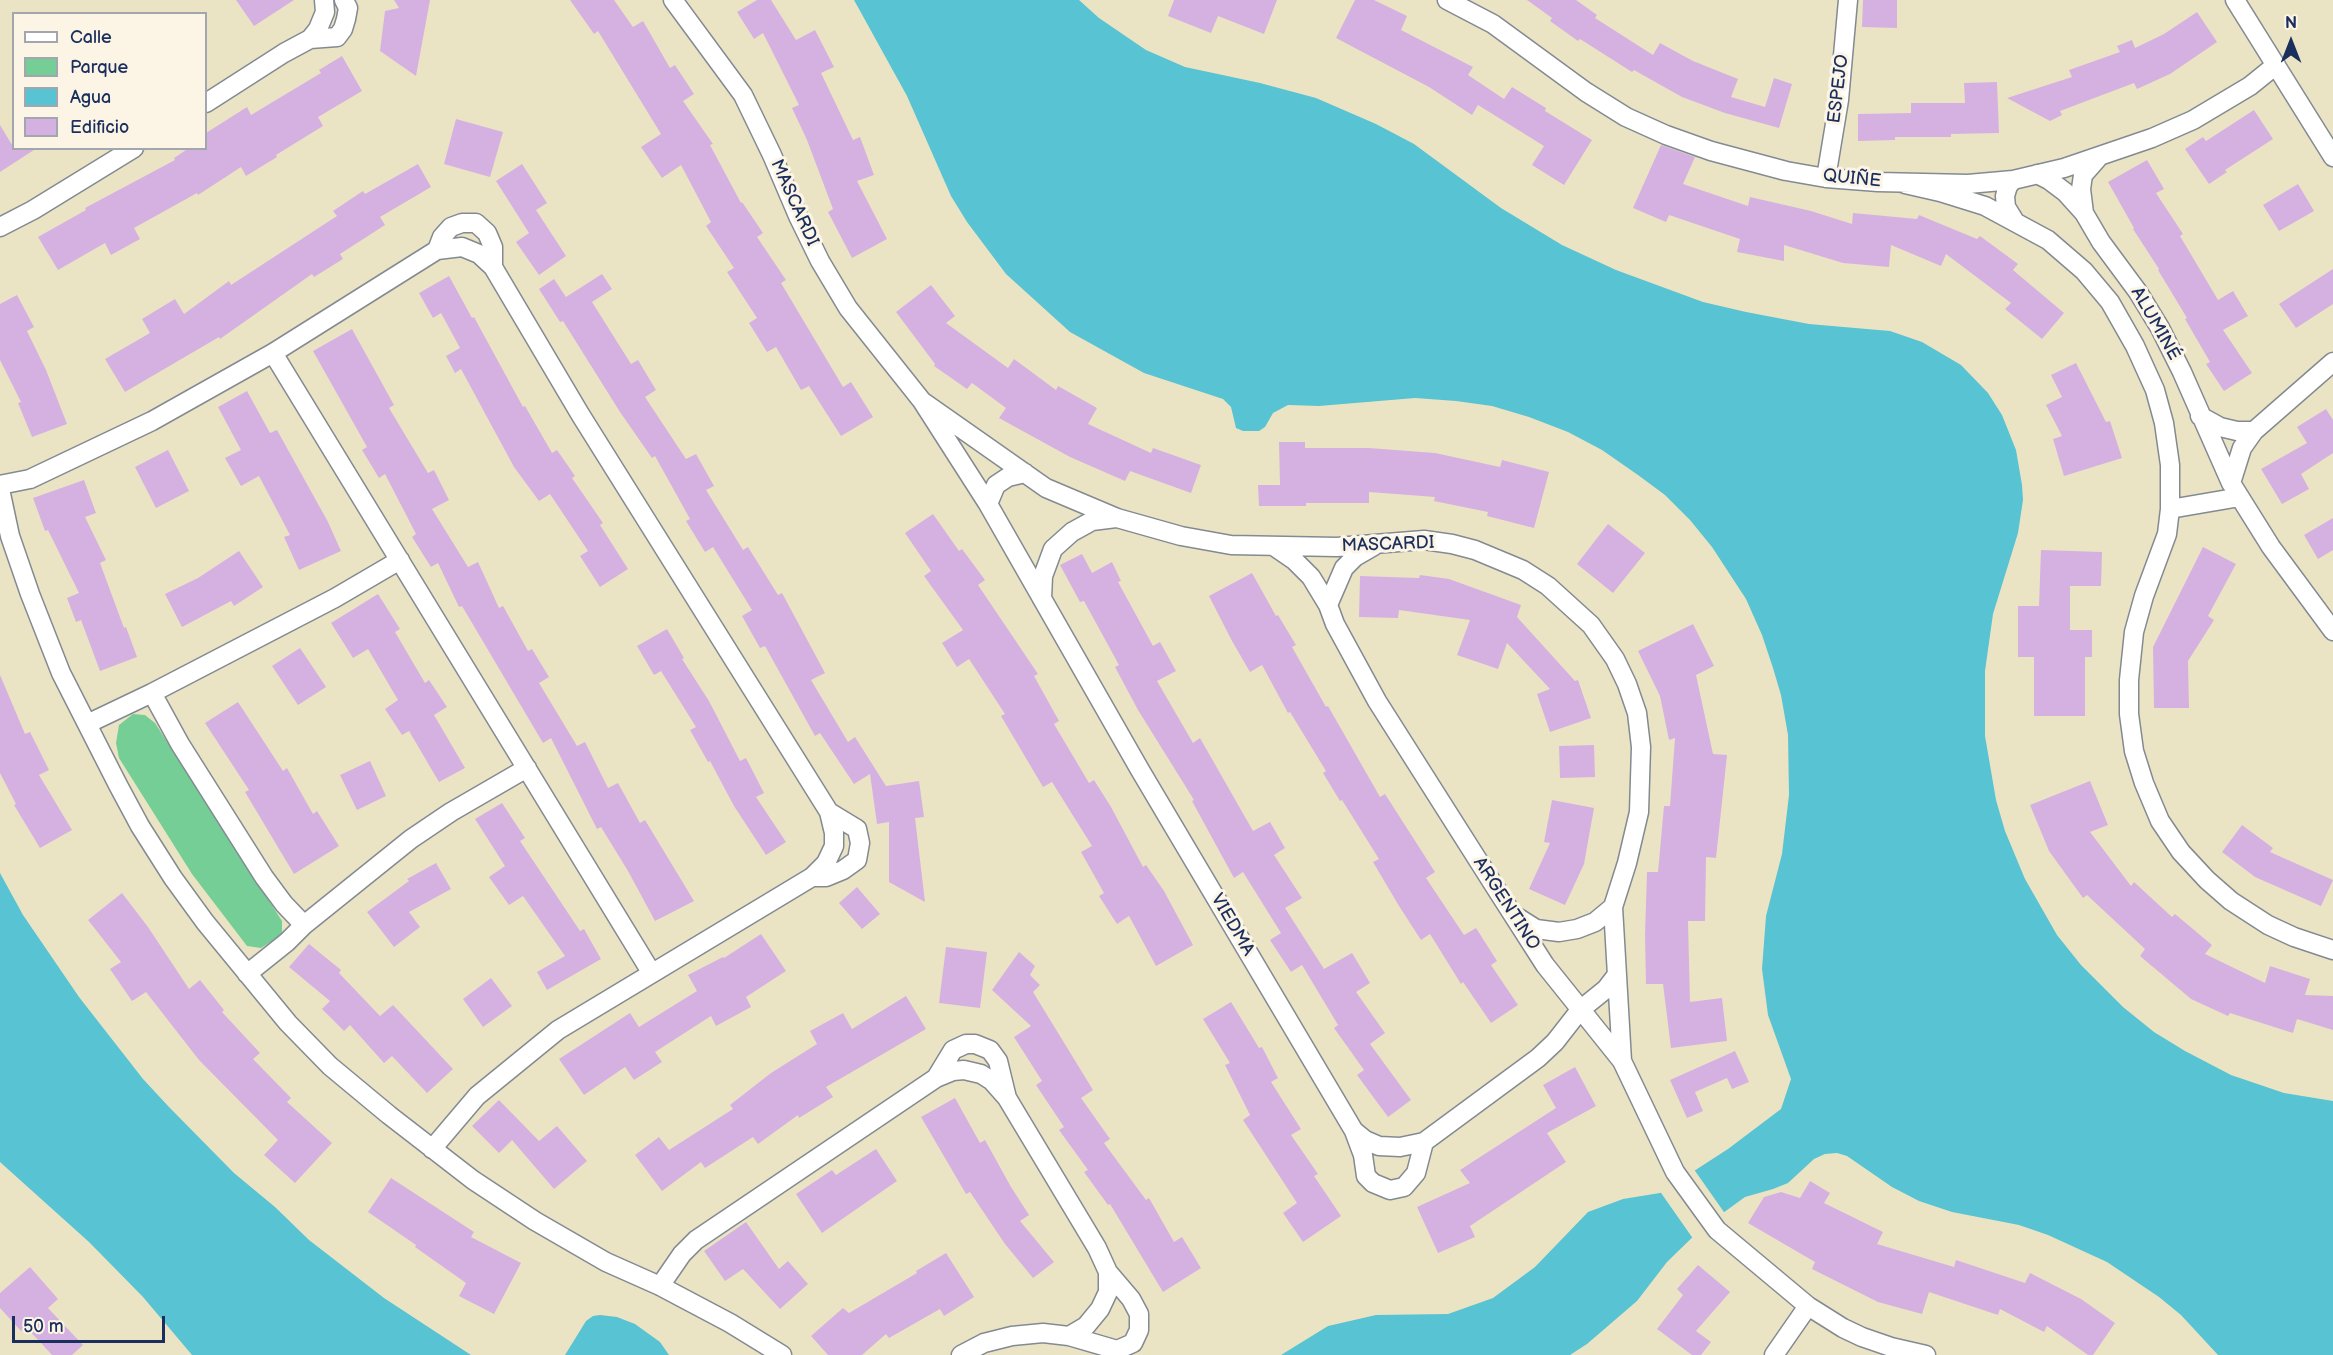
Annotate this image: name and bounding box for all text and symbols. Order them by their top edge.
legend [12,12,207,150]
north arrow [2261,12,2321,72]
text: N [2285,14,2297,33]
text: Calle [70,27,112,48]
street label: ESPEJO [1824,53,1854,125]
text: Parque [70,57,128,78]
text: Agua [70,87,111,108]
text: Edificio [70,117,129,138]
street label: MASCARDI [765,156,823,250]
street label: QUIÑE [1822,165,1882,193]
street label: ALUMINÉ [2125,284,2185,364]
street label: MASCARDI [1341,533,1435,557]
street label: ARGENTINO [1468,854,1544,954]
street label: VIEDMA [1206,890,1258,960]
scale bar [15,1304,168,1342]
text: 50 m [23,1316,64,1337]

